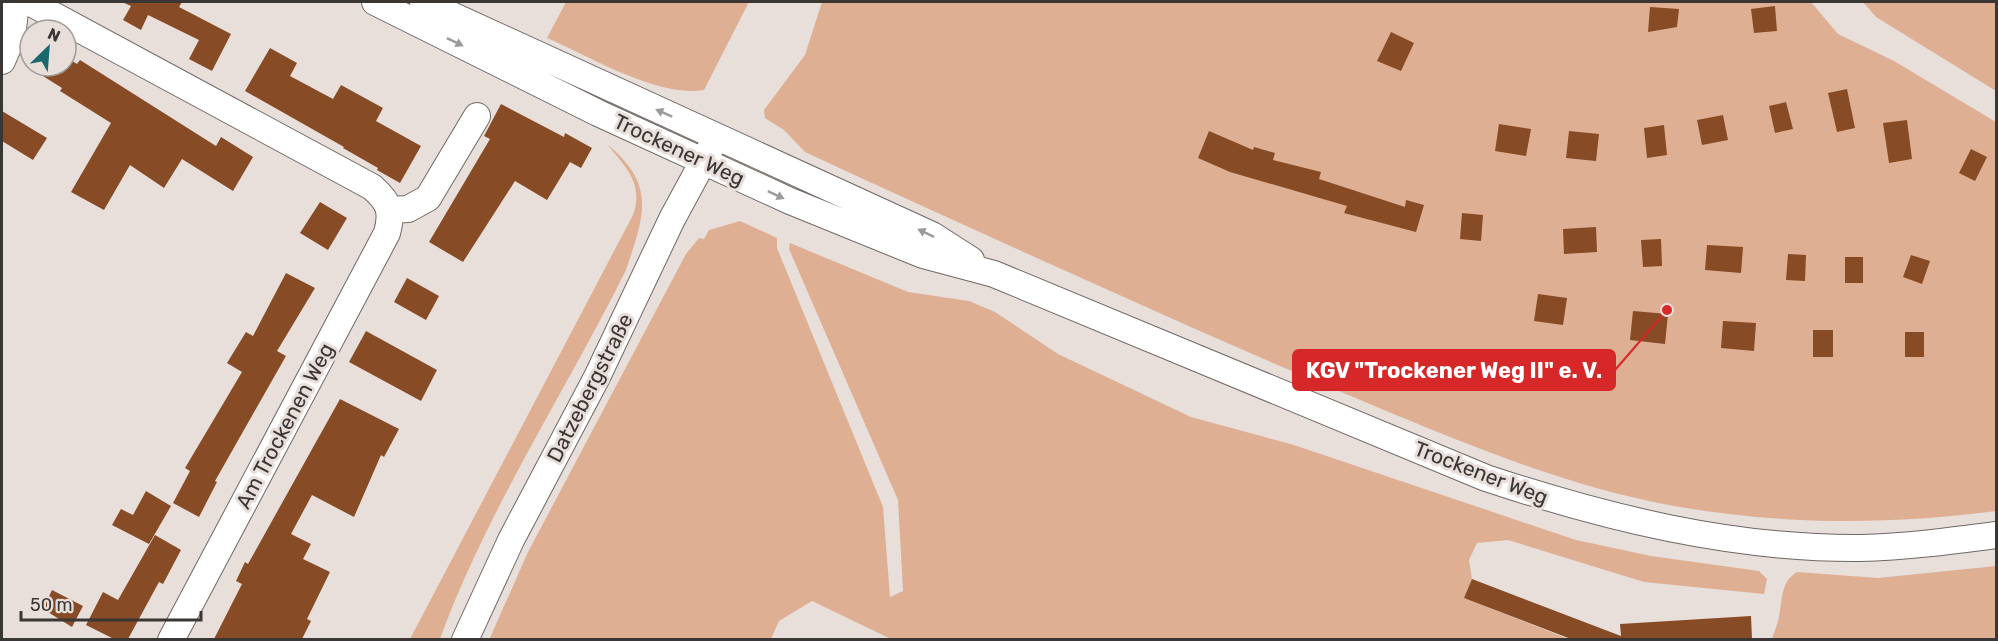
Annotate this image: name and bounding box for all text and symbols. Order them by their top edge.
north arrow [18,18,78,78]
text: N [45,24,63,46]
one-way arrow [447,37,464,47]
street label: Trockener Weg [610,108,749,191]
one-way arrow [656,108,673,117]
one-way arrow [767,190,785,200]
one-way arrow [918,228,935,237]
street label: Datzebergstraße [541,309,638,466]
street label: Am Trockenen Weg [230,339,339,513]
callout: KGV "Trockener Weg II" e. V. [1293,350,1615,390]
text: KGV "Trockener Weg II" e. V. [1306,357,1602,384]
street label: Trockener Weg [1411,436,1552,510]
scale bar [21,584,201,622]
text: 50 m [30,594,73,616]

